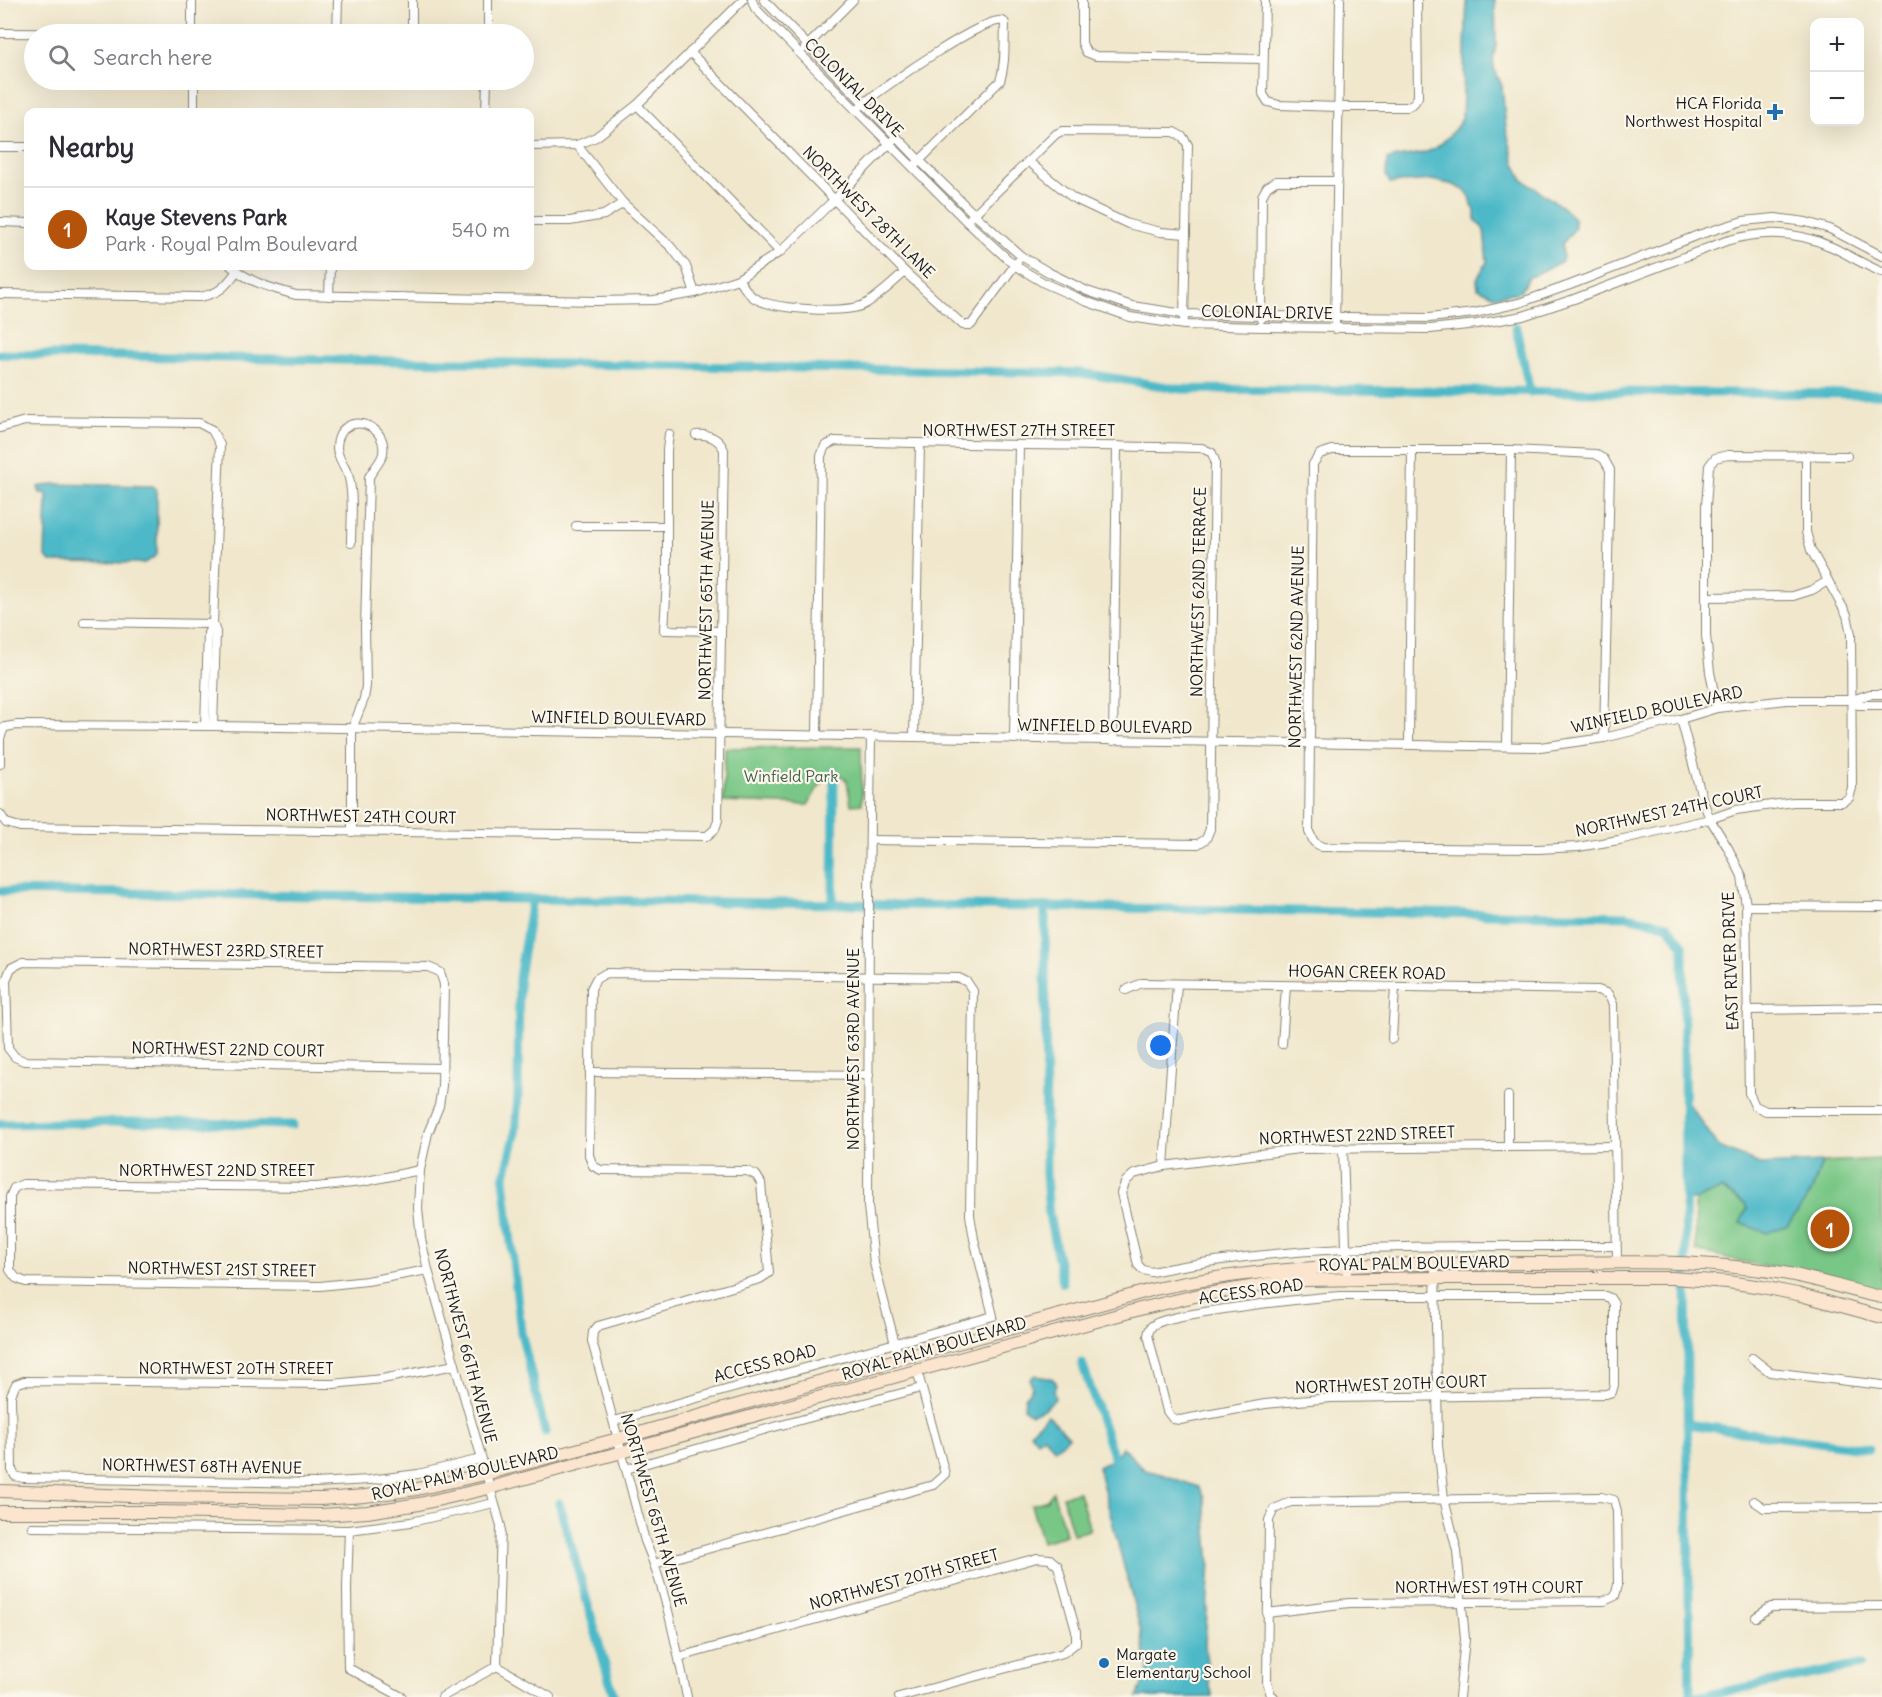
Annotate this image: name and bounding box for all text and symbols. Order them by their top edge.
map controls [1810,18,1864,126]
button: + [1810,18,1864,72]
search box [24,24,534,90]
street label: COLONIAL DRIVE [800,33,908,141]
icon: search [45,41,78,74]
text: Search here [93,43,212,71]
button: − [1810,72,1864,126]
place label: HCA Florida Northwest Hospital [1625,93,1762,131]
marker: HCA Florida Northwest Hospital [1766,103,1784,121]
text: Nearby [48,131,134,164]
street label: NORTHWEST 28TH LANE [799,142,939,282]
text: Kaye Stevens Park [105,203,287,231]
text: 1 [64,217,71,242]
text: 540 m [451,217,510,242]
text: Park · Royal Palm Boulevard [105,231,358,256]
street label: COLONIAL DRIVE [1201,301,1333,323]
street label: NORTHWEST 27TH STREET [923,420,1115,440]
street label: NORTHWEST 62ND TERRACE [1186,487,1210,697]
street label: NORTHWEST 65TH AVENUE [694,499,718,701]
street label: NORTHWEST 62ND AVENUE [1284,545,1308,749]
street label: WINFIELD BOULEVARD [1569,681,1745,737]
street label: WINFIELD BOULEVARD [531,706,707,730]
street label: WINFIELD BOULEVARD [1017,714,1193,738]
park label: Winfield Park [744,766,838,786]
street label: NORTHWEST 24TH COURT [1574,781,1764,841]
street label: NORTHWEST 24TH COURT [265,804,457,828]
street label: EAST RIVER DRIVE [1718,891,1742,1031]
street label: NORTHWEST 23RD STREET [128,938,324,962]
street label: NORTHWEST 63RD AVENUE [843,948,863,1150]
street label: HOGAN CREEK ROAD [1288,961,1446,983]
your location [1146,1031,1175,1060]
street label: NORTHWEST 22ND COURT [131,1037,325,1061]
street label: NORTHWEST 22ND STREET [1259,1122,1455,1148]
street label: NORTHWEST 22ND STREET [119,1160,315,1180]
pin: 1 [1810,1206,1850,1252]
street label: NORTHWEST 66TH AVENUE [430,1246,502,1446]
street label: ROYAL PALM BOULEVARD [1318,1251,1510,1275]
street label: NORTHWEST 21ST STREET [127,1257,317,1281]
street label: ACCESS ROAD [1197,1274,1305,1308]
street label: ROYAL PALM BOULEVARD [839,1312,1029,1384]
street label: ACCESS ROAD [711,1340,819,1386]
street label: NORTHWEST 20TH STREET [138,1358,334,1378]
street label: NORTHWEST 20TH COURT [1295,1371,1487,1397]
street label: NORTHWEST 65TH AVENUE [617,1411,691,1609]
street label: ROYAL PALM BOULEVARD [369,1442,561,1504]
street label: NORTHWEST 68TH AVENUE [102,1454,302,1478]
street label: NORTHWEST 20TH STREET [807,1544,1001,1614]
street label: NORTHWEST 19TH COURT [1395,1577,1583,1597]
place label: Margate Elementary School [1116,1644,1251,1682]
marker: Margate Elementary School [1097,1656,1111,1670]

